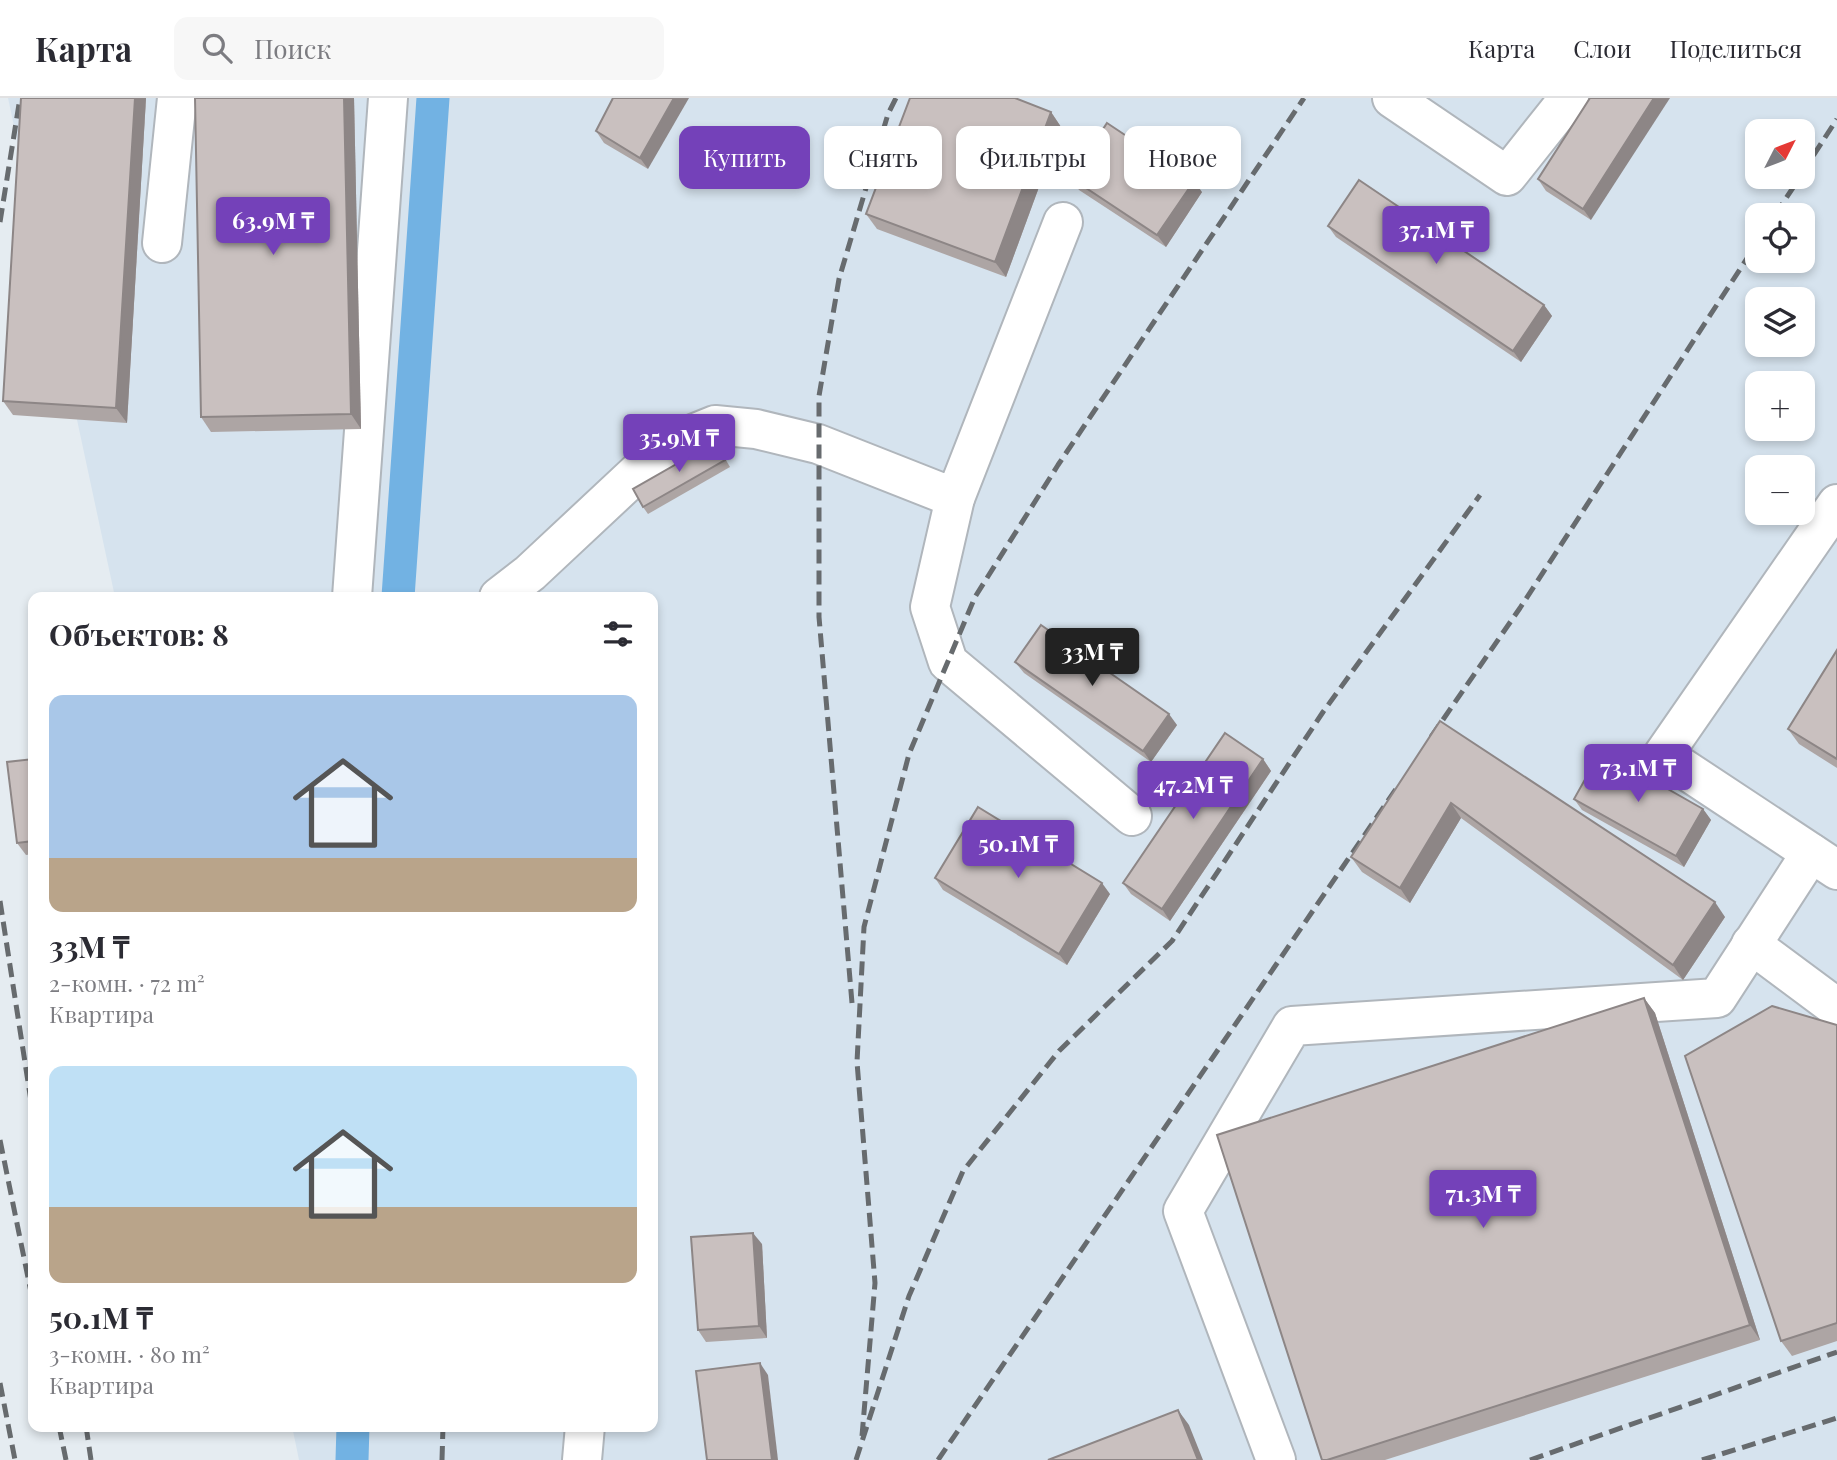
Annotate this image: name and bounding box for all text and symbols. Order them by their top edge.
search box [174,17,664,80]
text: Карта [35,26,132,70]
icon: search [198,29,236,67]
text: Поиск [254,31,331,66]
text: Карта [1468,32,1535,64]
text: Слои [1573,32,1632,64]
text: Поделиться [1670,32,1802,64]
north arrow [1745,119,1815,189]
map controls [1745,119,1815,525]
chip: Купить [679,126,810,189]
chip: Снять [824,126,942,189]
chip: Фильтры [956,126,1110,189]
chip: Новое [1124,126,1241,189]
pin: 63.9M ₸ [208,198,338,257]
button: locate [1745,203,1815,273]
text: 63.9M ₸ [232,204,314,235]
pin: 37.1M ₸ [1371,206,1501,266]
text: 37.1M ₸ [1398,213,1474,244]
button: layers [1745,287,1815,357]
button: + [1745,371,1815,441]
pin: 35.9M ₸ [614,414,744,474]
text: 35.9M ₸ [639,421,719,452]
button: − [1745,455,1815,525]
text: Объектов: 8 [49,614,229,654]
icon: filters [599,615,637,653]
pin: 33M ₸ [1043,628,1141,688]
text: 33M ₸ [1061,635,1123,666]
icon: home [280,740,406,866]
pin: 73.1M ₸ [1573,744,1703,804]
text: 73.1M ₸ [1600,751,1676,782]
pin: 47.2M ₸ [1128,762,1258,821]
text: 47.2M ₸ [1154,768,1232,799]
pin: 50.1M ₸ [953,820,1083,880]
text: 50.1M ₸ [978,827,1058,858]
text: 33M ₸ [49,926,129,966]
text: 2-комн. · 72 m² [49,967,205,998]
text: Квартира [49,998,154,1029]
icon: home [280,1111,406,1237]
pin: 71.3M ₸ [1418,1170,1548,1230]
text: 71.3M ₸ [1445,1177,1521,1208]
text: 50.1M ₸ [49,1297,153,1337]
text: 3-комн. · 80 m² [49,1338,210,1369]
text: Квартира [49,1369,154,1400]

